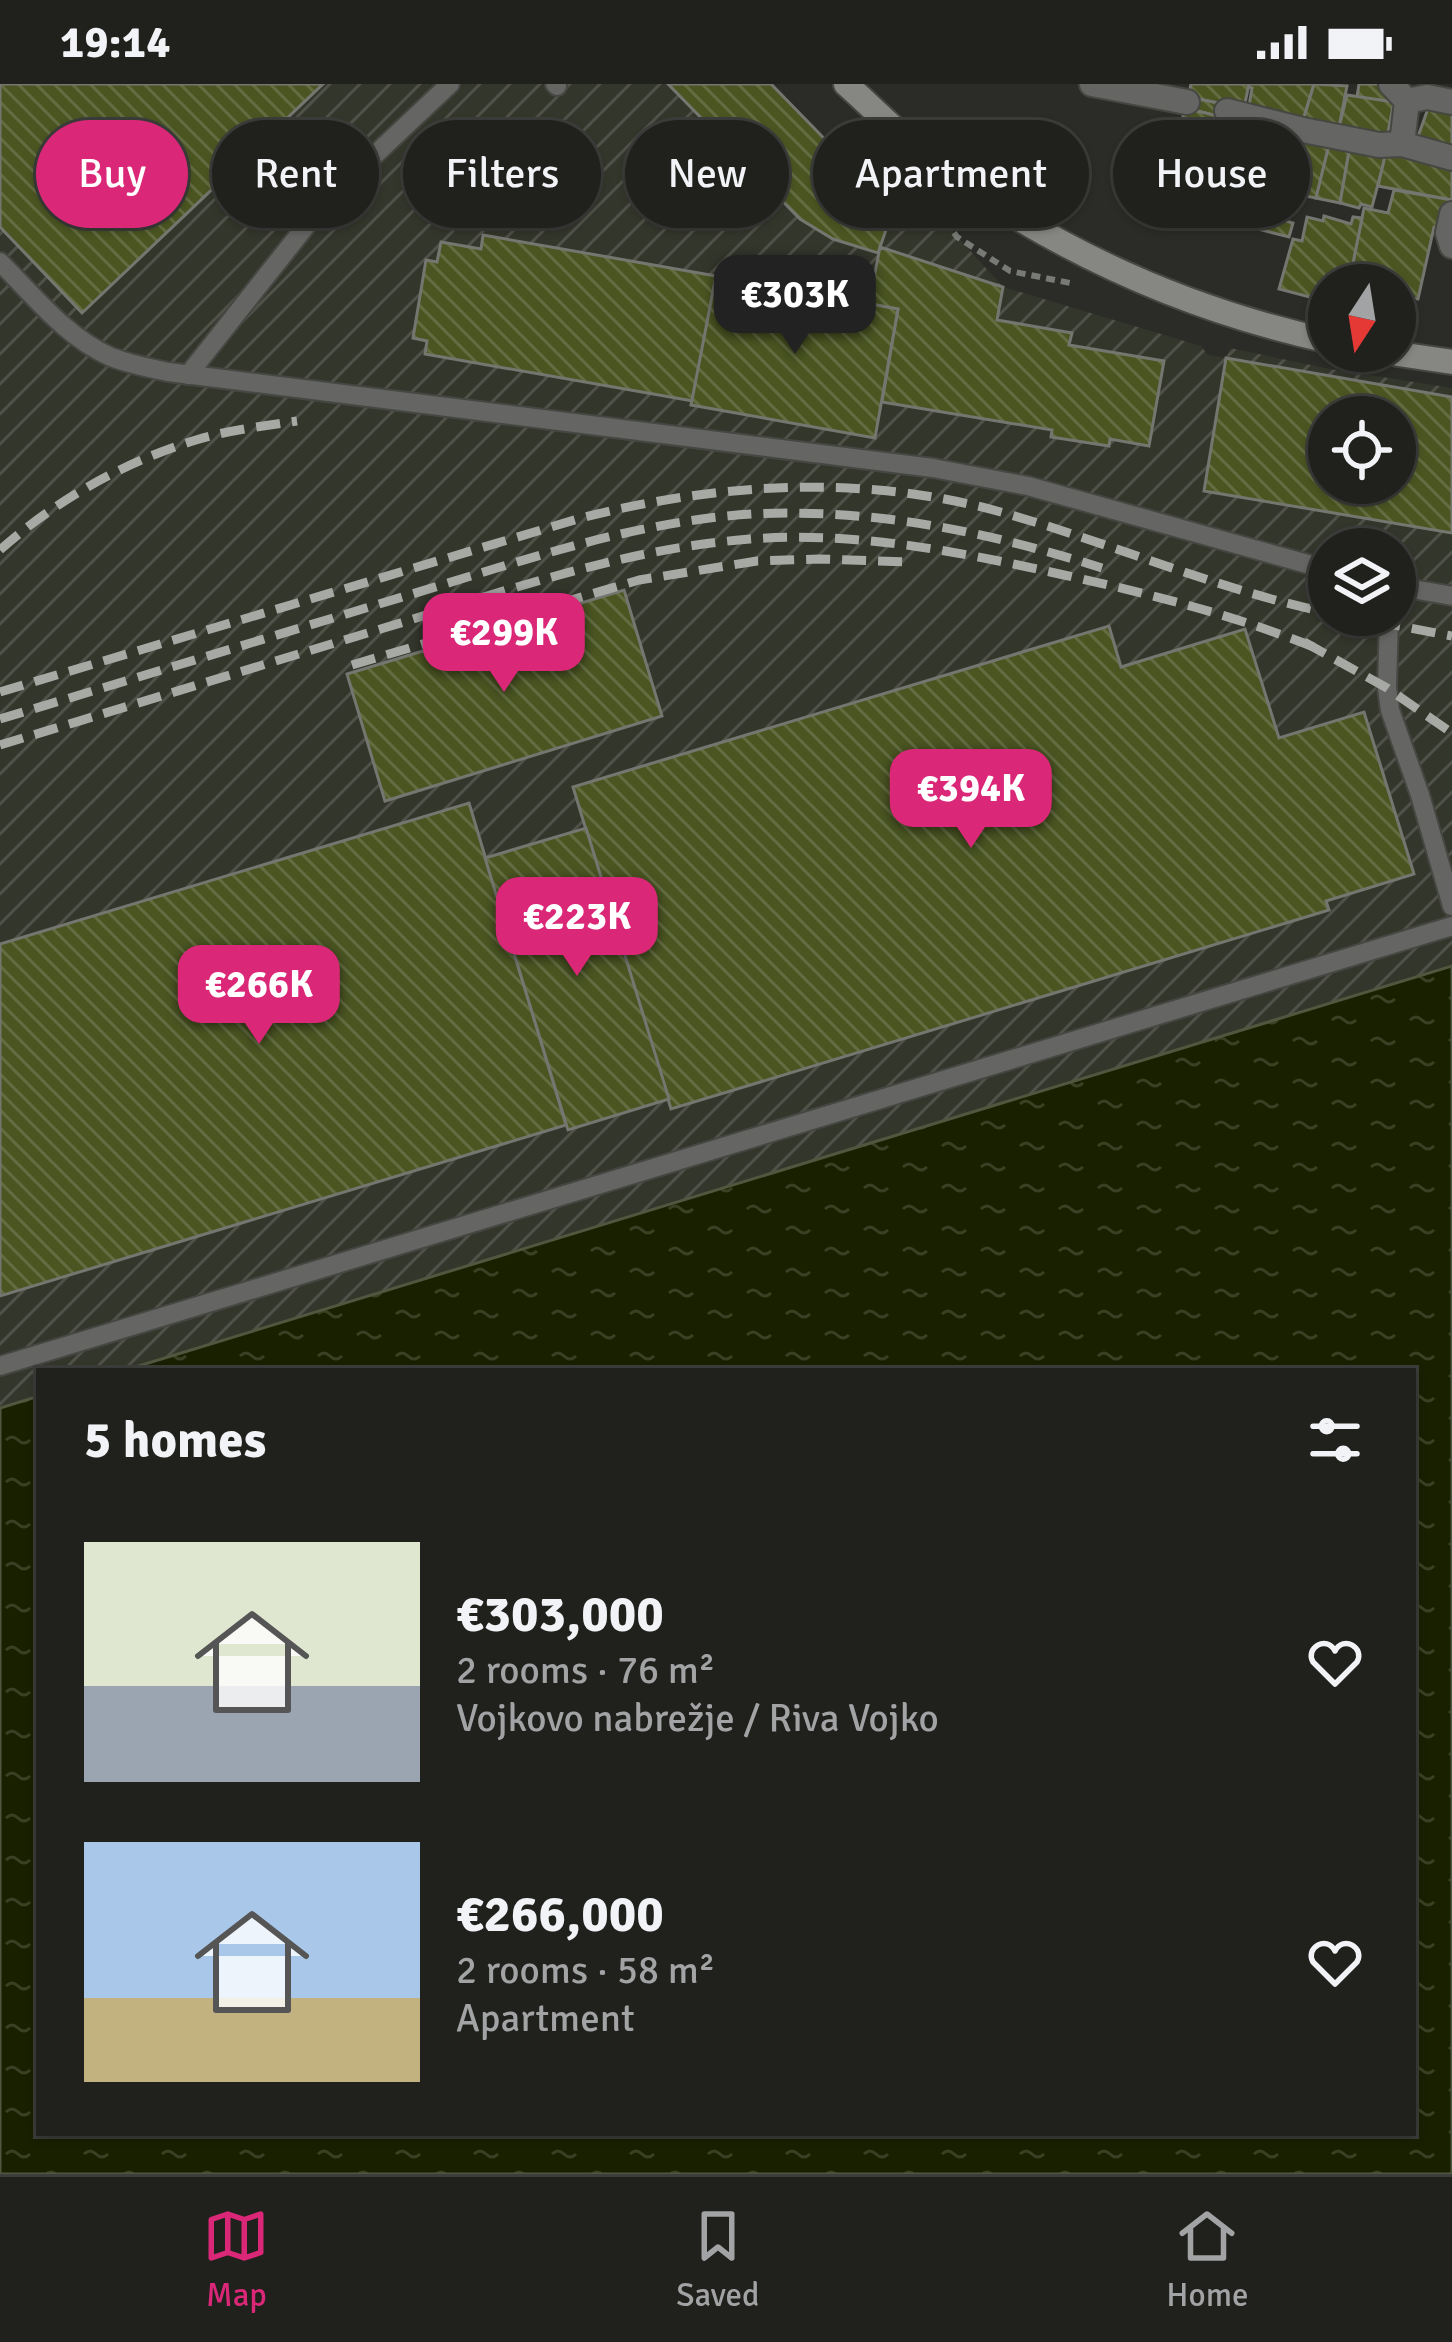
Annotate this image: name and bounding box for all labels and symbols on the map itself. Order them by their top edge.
pin: €303K [711,255,879,357]
north arrow [1308,264,1416,372]
pin: €299K [420,593,588,695]
pin: €394K [887,749,1055,851]
pin: €223K [493,877,661,979]
pin: €266K [175,945,343,1047]

